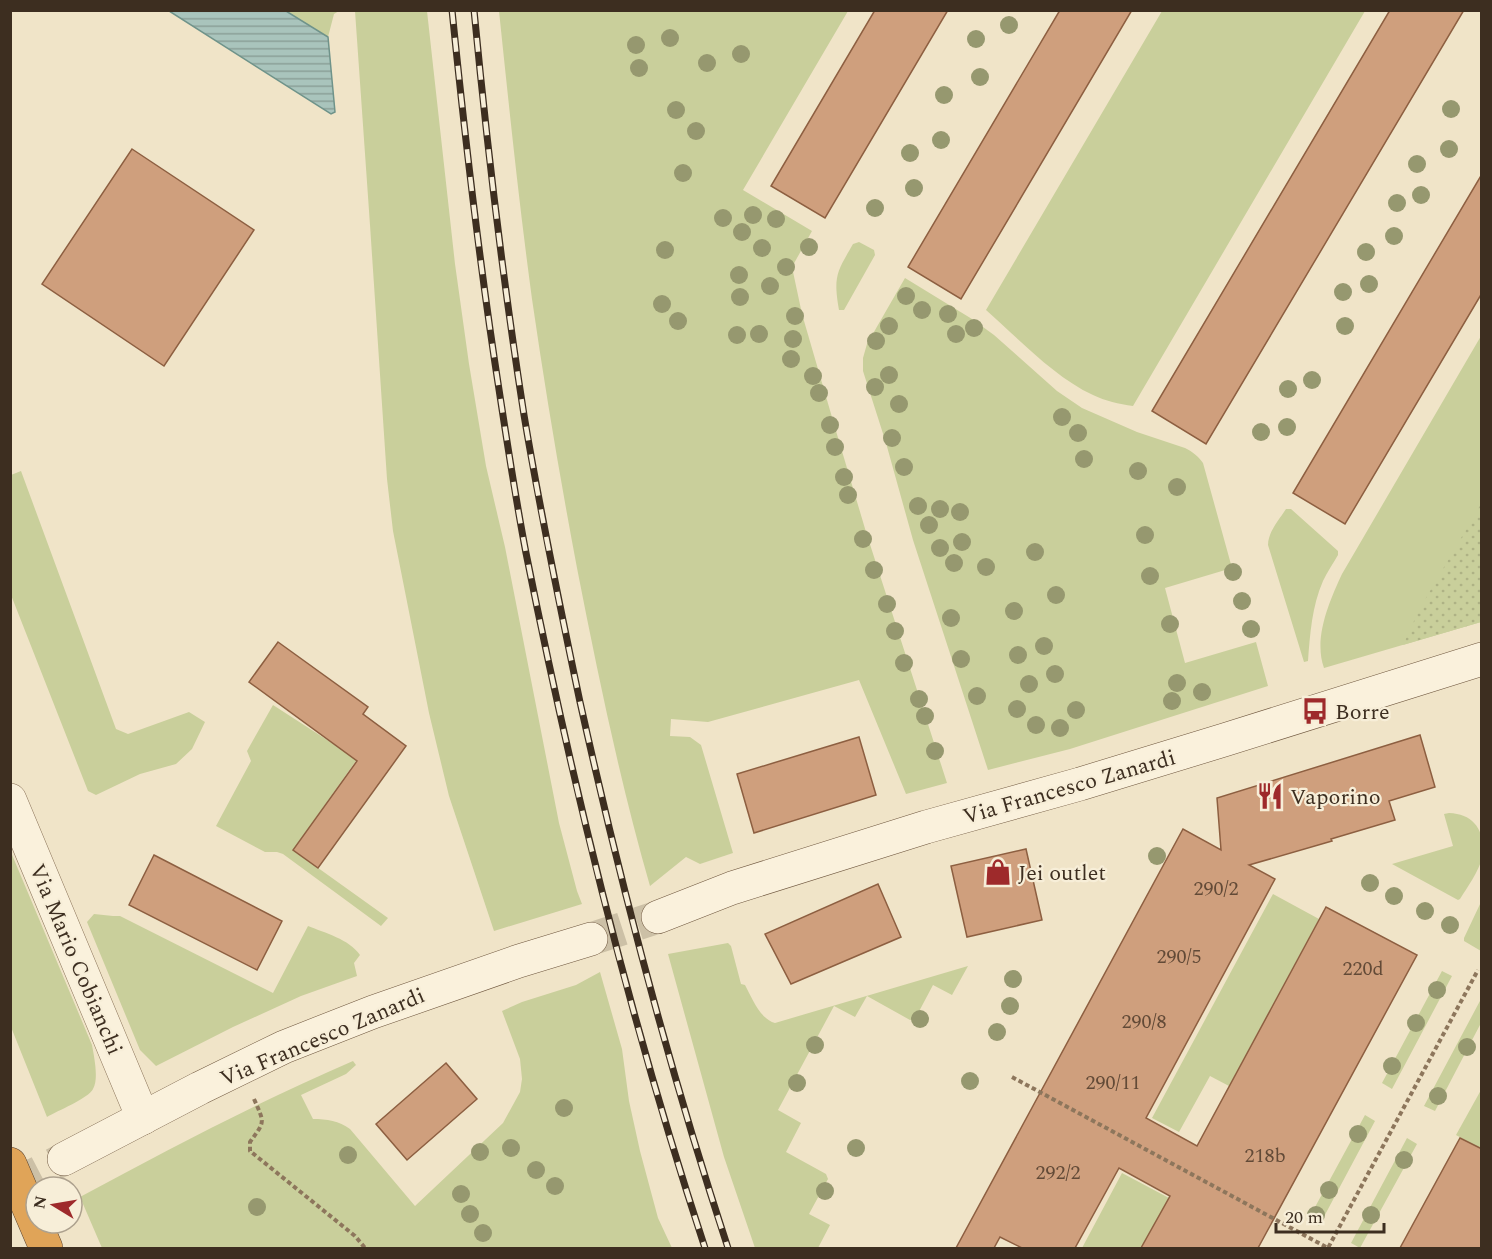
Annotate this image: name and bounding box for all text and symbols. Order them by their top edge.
bus stop icon: Borre [1300,696,1330,726]
place label: Borre [1335,696,1390,729]
street label: Via Francesco Zanardi [959,741,1180,834]
restaurant icon: Vaporino [1255,781,1285,811]
place label: Vaporino [1290,781,1381,814]
shop icon: Jei outlet [983,857,1013,887]
place label: Jei outlet [1018,857,1106,890]
street label: Via Mario Cobianchi [20,859,131,1060]
house number: 290/2 [1194,874,1239,904]
house number: 290/5 [1157,942,1202,972]
house number: 220d [1342,954,1384,984]
street label: Via Francesco Zanardi [215,979,430,1096]
house number: 290/8 [1122,1007,1167,1037]
house number: 290/11 [1086,1068,1141,1098]
house number: 218b [1244,1141,1286,1171]
house number: 292/2 [1036,1158,1081,1188]
north arrow [24,1175,84,1235]
text: N [27,1194,53,1211]
scale bar [1276,1196,1384,1234]
text: 20 m [1285,1204,1323,1231]

